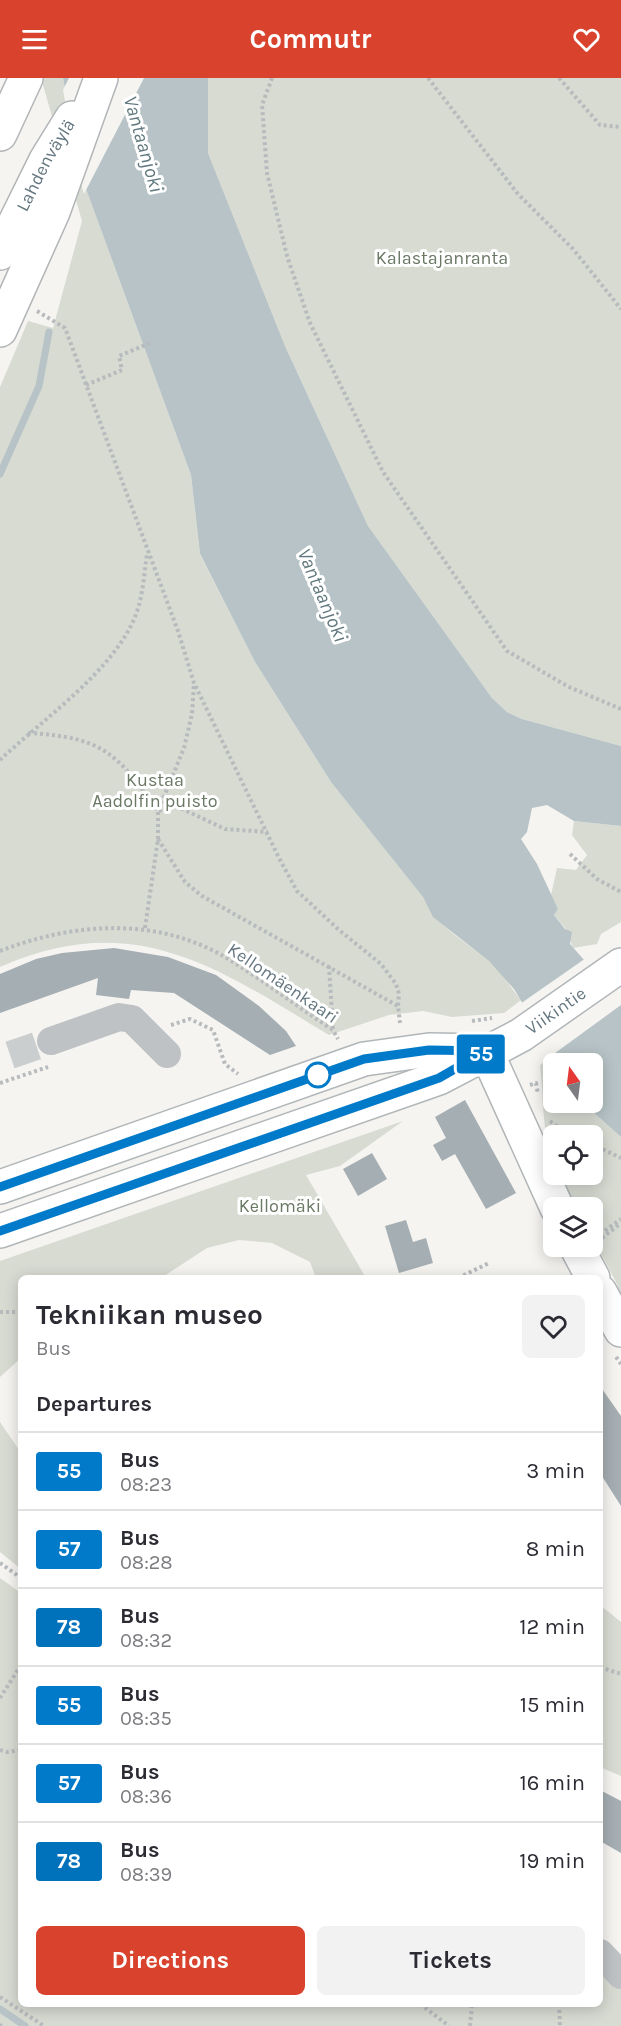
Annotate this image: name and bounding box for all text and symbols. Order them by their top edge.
icon: menu [18,23,51,56]
text: Commutr [250,23,371,55]
icon: heart [570,23,603,56]
water label: Vantaanjoki [119,93,168,195]
street label: Lahdenväylä [11,115,80,215]
park label: Kalastajanranta [376,247,508,269]
water label: Vantaanjoki [293,545,353,645]
park label: Kustaa Aadolfin puisto [92,769,218,812]
street label: Kellomäenkaari [223,938,343,1028]
street label: Viikintie [521,982,590,1039]
line badge: 55 [454,1034,508,1074]
text: 55 [469,1042,493,1066]
north arrow [543,1053,603,1113]
map controls [543,1053,603,1257]
unlabelled marker [305,1062,331,1088]
button: locate [543,1125,603,1185]
park label: Kellomäki [239,1195,321,1217]
button: layers [543,1197,603,1257]
button: heart [522,1295,585,1358]
text: Tekniikan museo [36,1298,263,1331]
text: Bus [36,1337,71,1360]
text: Departures [36,1391,152,1417]
text: Bus [120,1447,160,1473]
text: 3 min [526,1458,585,1484]
text: 55 [57,1459,81,1483]
text: 08:23 [120,1473,172,1496]
text: Bus [120,1525,160,1551]
text: 8 min [526,1536,585,1562]
text: 57 [58,1537,80,1561]
text: 08:28 [120,1551,173,1574]
text: Bus [120,1603,160,1629]
text: 12 min [519,1614,585,1640]
text: 78 [57,1615,81,1639]
text: 08:32 [120,1629,172,1652]
text: Bus [120,1681,160,1707]
text: 15 min [520,1692,585,1718]
text: 55 [57,1693,81,1717]
text: 08:35 [120,1707,172,1730]
text: Bus [120,1759,160,1785]
text: 16 min [519,1770,585,1796]
text: 57 [58,1771,80,1795]
text: 08:36 [120,1785,172,1808]
text: Bus [120,1837,160,1863]
text: 19 min [519,1848,585,1874]
text: 78 [57,1849,81,1873]
text: 08:39 [120,1863,172,1886]
button: Directions [36,1926,305,1995]
button: Tickets [317,1926,585,1995]

